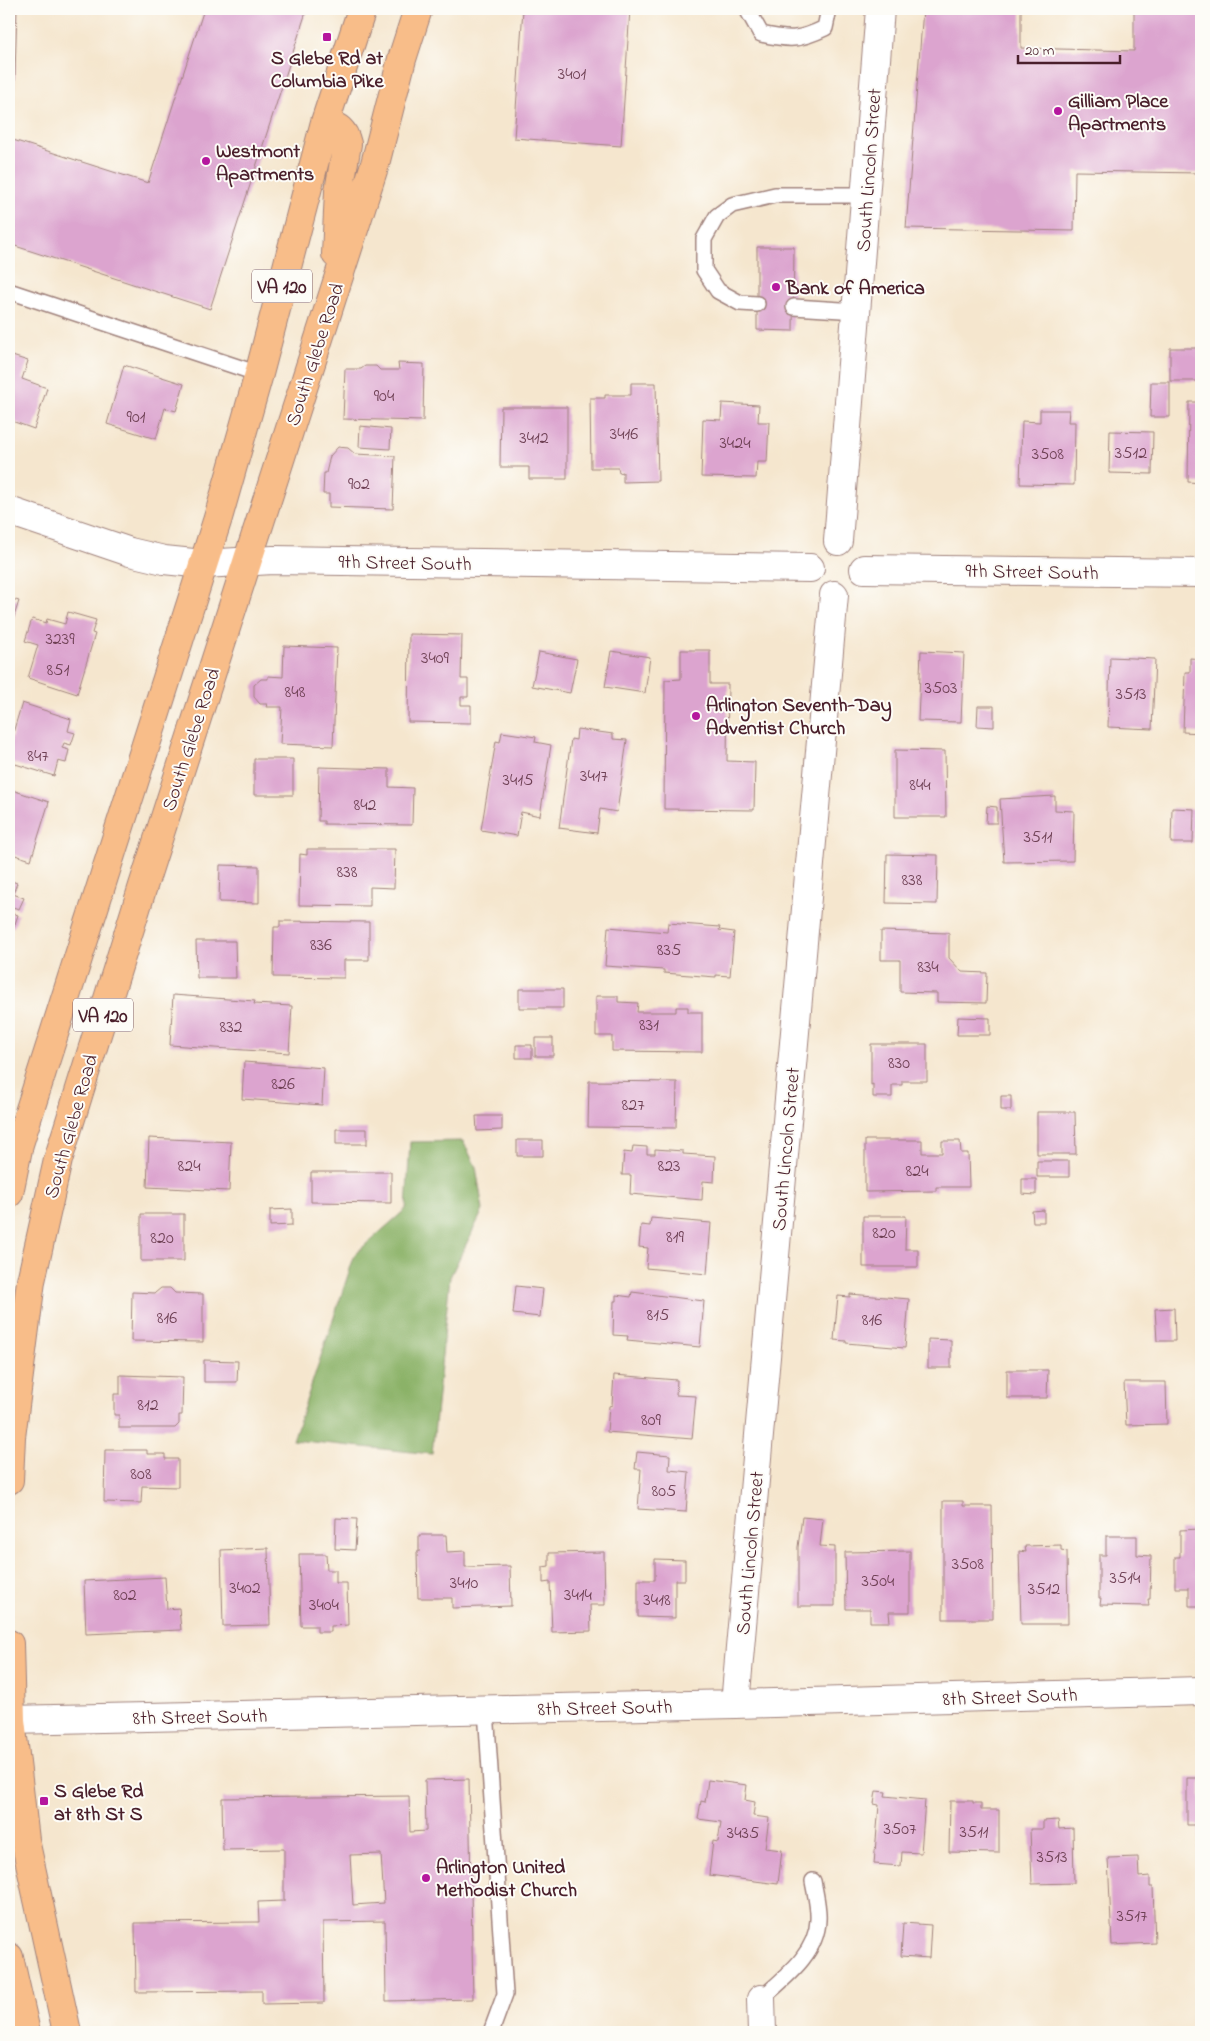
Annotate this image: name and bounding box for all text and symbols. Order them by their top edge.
marker: S Glebe Rd at Columbia Pike [321,31,333,43]
scale bar [1018,32,1120,64]
text: 20 m [1025,40,1055,62]
place label: S Glebe Rd at Columbia Pike [271,45,384,97]
house number: 3401 [558,62,586,88]
street label: South Lincoln Street [850,87,891,253]
place label: Gilliam Place Apartments [1068,88,1169,140]
marker: Gilliam Place Apartments [1052,105,1064,117]
place label: Westmont Apartments [216,138,314,190]
marker: Westmont Apartments [200,155,212,167]
road number: VA 120 [252,270,312,302]
place label: Bank of America [785,275,925,304]
street label: South Glebe Road [280,280,353,430]
marker: Bank of America [770,281,782,293]
house number: 904 [374,384,395,410]
house number: 901 [127,405,146,431]
house number: 3416 [610,422,638,448]
house number: 3412 [519,426,549,452]
house number: 3424 [719,431,751,457]
house number: 3512 [1115,441,1147,467]
house number: 3508 [1032,442,1064,468]
house number: 902 [348,472,370,498]
street label: 9th Street South [338,549,472,580]
street label: 9th Street South [965,558,1099,589]
house number: 3239 [45,627,75,653]
house number: 3409 [421,646,450,672]
house number: 851 [47,658,70,684]
street label: South Glebe Road [156,665,229,815]
house number: 3503 [925,676,957,702]
house number: 848 [285,680,306,706]
house number: 3513 [1116,682,1146,708]
place label: Arlington Seventh-Day Adventist Church [706,692,892,744]
marker: Arlington Seventh-Day Adventist Church [690,710,702,722]
house number: 847 [27,744,49,770]
house number: 3417 [580,764,609,790]
house number: 3415 [503,768,533,794]
house number: 844 [909,773,931,799]
house number: 842 [353,793,377,819]
house number: 3511 [1023,825,1053,851]
house number: 838 [337,860,358,886]
house number: 838 [902,868,923,894]
house number: 836 [310,933,332,959]
house number: 835 [657,938,681,964]
house number: 834 [917,955,939,981]
road number: VA 120 [73,998,133,1032]
house number: 831 [639,1013,659,1039]
house number: 832 [219,1015,243,1041]
street label: South Glebe Road [38,1051,107,1202]
house number: 830 [888,1051,910,1077]
street label: South Lincoln Street [766,1066,809,1232]
house number: 826 [271,1072,295,1098]
house number: 827 [621,1093,645,1119]
house number: 824 [177,1154,201,1180]
house number: 823 [657,1154,681,1180]
house number: 824 [905,1159,929,1185]
house number: 820 [872,1221,896,1247]
house number: 819 [666,1225,685,1251]
house number: 820 [150,1226,174,1252]
house number: 815 [647,1303,669,1329]
house number: 816 [157,1306,177,1332]
house number: 816 [862,1308,882,1334]
house number: 812 [137,1393,159,1419]
house number: 809 [641,1408,662,1434]
house number: 808 [130,1462,152,1488]
street label: South Lincoln Street [730,1470,773,1636]
house number: 805 [652,1479,676,1505]
house number: 3508 [952,1552,984,1578]
house number: 3514 [1110,1566,1141,1592]
house number: 3504 [862,1569,895,1595]
house number: 3410 [450,1571,478,1597]
house number: 3402 [229,1576,261,1602]
house number: 3512 [1028,1577,1060,1603]
house number: 802 [113,1583,137,1609]
house number: 3414 [564,1583,593,1609]
house number: 3418 [643,1588,671,1614]
house number: 3404 [309,1593,340,1619]
street label: 8th Street South [942,1682,1078,1715]
street label: 8th Street South [537,1694,673,1725]
street label: 8th Street South [132,1703,268,1734]
place label: S Glebe Rd at 8th St S [54,1778,144,1830]
marker: S Glebe Rd at 8th St S [38,1795,50,1807]
house number: 3507 [884,1817,917,1843]
house number: 3511 [959,1820,989,1846]
house number: 3435 [727,1821,759,1847]
house number: 3513 [1037,1845,1067,1871]
place label: Arlington United Methodist Church [436,1854,577,1906]
marker: Arlington United Methodist Church [420,1872,432,1884]
house number: 3517 [1117,1904,1148,1930]

